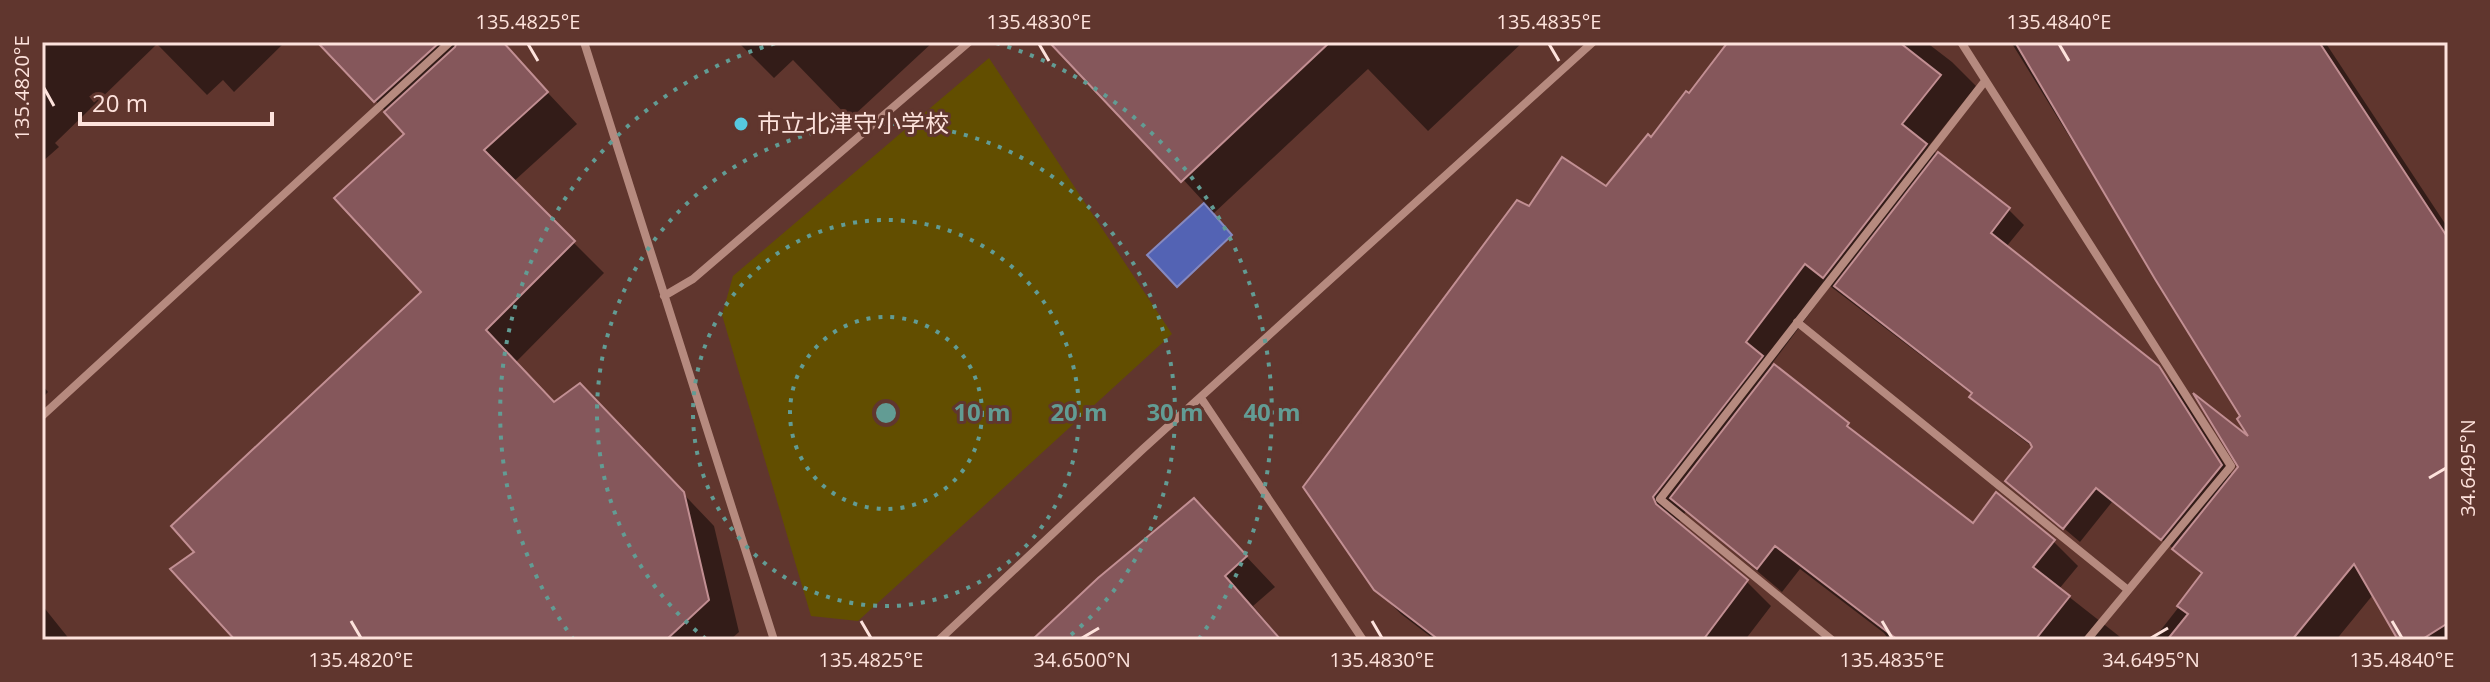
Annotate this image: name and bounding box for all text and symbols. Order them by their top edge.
text: 135.4825°E [476,8,580,35]
text: 135.4830°E [987,8,1091,35]
text: 135.4835°E [1497,8,1601,35]
text: 135.4840°E [2007,8,2111,35]
text: 135.4820°E [8,36,35,140]
scale bar [80,76,272,126]
text: 20 m [92,86,148,119]
place label: 市立北津守小学校 [757,106,949,139]
marker: 市立北津守小学校 [732,115,750,133]
text: 10 m [953,395,1011,428]
text: 20 m [1050,395,1108,428]
text: 30 m [1146,395,1204,428]
text: 40 m [1243,395,1301,428]
centre of rings [872,399,900,427]
text: 34.6495°N [2454,419,2481,517]
text: 135.4820°E [309,646,413,673]
text: 135.4825°E [819,646,923,673]
text: 34.6500°N [1033,646,1131,673]
text: 135.4830°E [1330,646,1434,673]
text: 135.4835°E [1840,646,1944,673]
text: 34.6495°N [2102,646,2200,673]
text: 135.4840°E [2350,646,2454,673]

